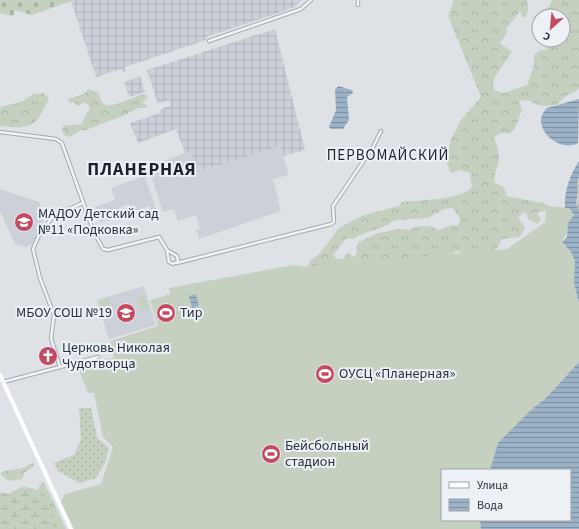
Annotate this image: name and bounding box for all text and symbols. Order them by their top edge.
north arrow [531,8,571,48]
text: С [540,28,553,45]
district label: ПЕРВОМАЙСКИЙ [327,145,449,166]
district label: ПЛАНЕРНАЯ [87,157,197,182]
place label: МАДОУ Детский сад №11 «Подковка» [38,204,159,240]
school or university icon: МАДОУ Детский сад №11 «Подковка» [13,211,35,233]
school or university icon: МБОУ СОШ №19 [115,302,137,324]
sports icon: Тир [155,302,177,324]
place label: МБОУ СОШ №19 [16,303,112,323]
place label: Тир [180,303,203,323]
place label: Церковь Николая Чудотворца [62,338,170,374]
church icon: Церковь Николая Чудотворца [37,345,59,367]
sports icon: ОУСЦ «Планерная» [314,363,336,385]
place label: ОУСЦ «Планерная» [339,364,455,384]
place label: Бейсбольный стадион [285,436,369,472]
sports icon: Бейсбольный стадион [260,443,282,465]
legend [441,469,571,521]
text: Улица [477,477,508,494]
text: Вода [477,497,503,514]

